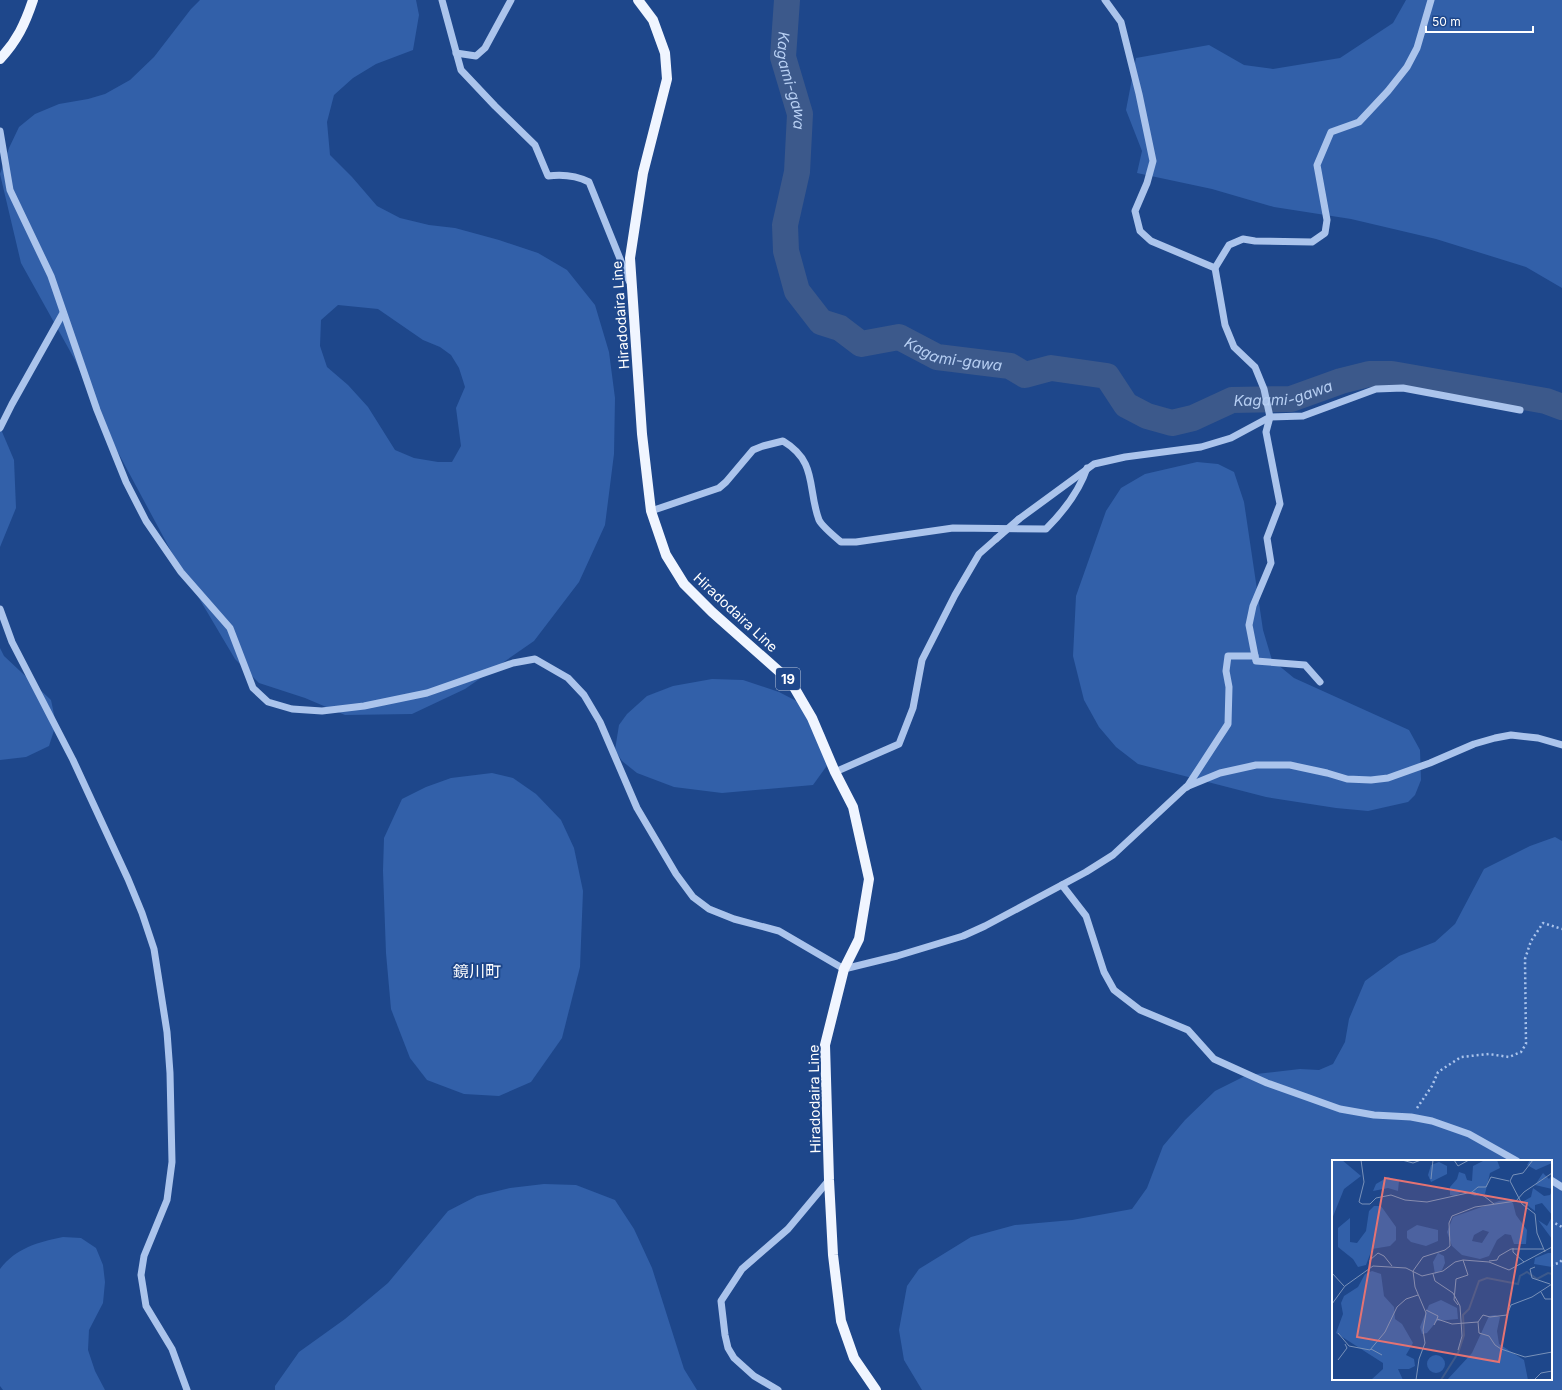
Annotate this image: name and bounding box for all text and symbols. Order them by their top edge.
scale bar [1426,8,1533,34]
text: 50 m [1432,14,1461,29]
water label: Kagami-gawa [773,31,810,130]
street label: Hiradodaira Line [608,260,632,370]
water label: Kagami-gawa [902,332,1003,374]
water label: Kagami-gawa [1234,375,1335,409]
street label: Hiradodaira Line [691,569,781,655]
road number: 19 [776,668,800,690]
district label: 鏡川町 [453,961,501,981]
street label: Hiradodaira Line [805,1045,823,1153]
inset map [1332,1160,1552,1380]

